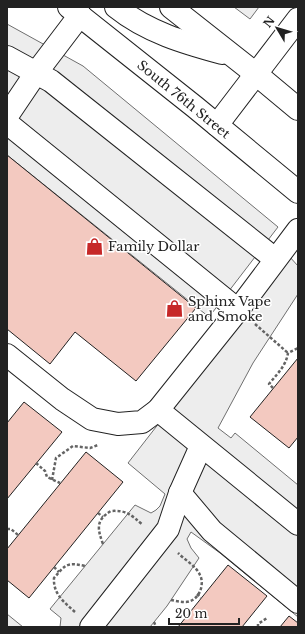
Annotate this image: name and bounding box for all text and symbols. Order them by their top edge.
north arrow [257,8,297,48]
text: N [260,13,278,30]
street label: South 76th Street [134,57,234,142]
shop icon: Family Dollar [85,236,105,256]
place label: Family Dollar [108,238,200,255]
place label: Sphinx Vape and Smoke [188,293,271,325]
shop icon: Sphinx Vape and Smoke [165,298,185,318]
scale bar [169,600,239,626]
text: 20 m [175,606,207,621]

